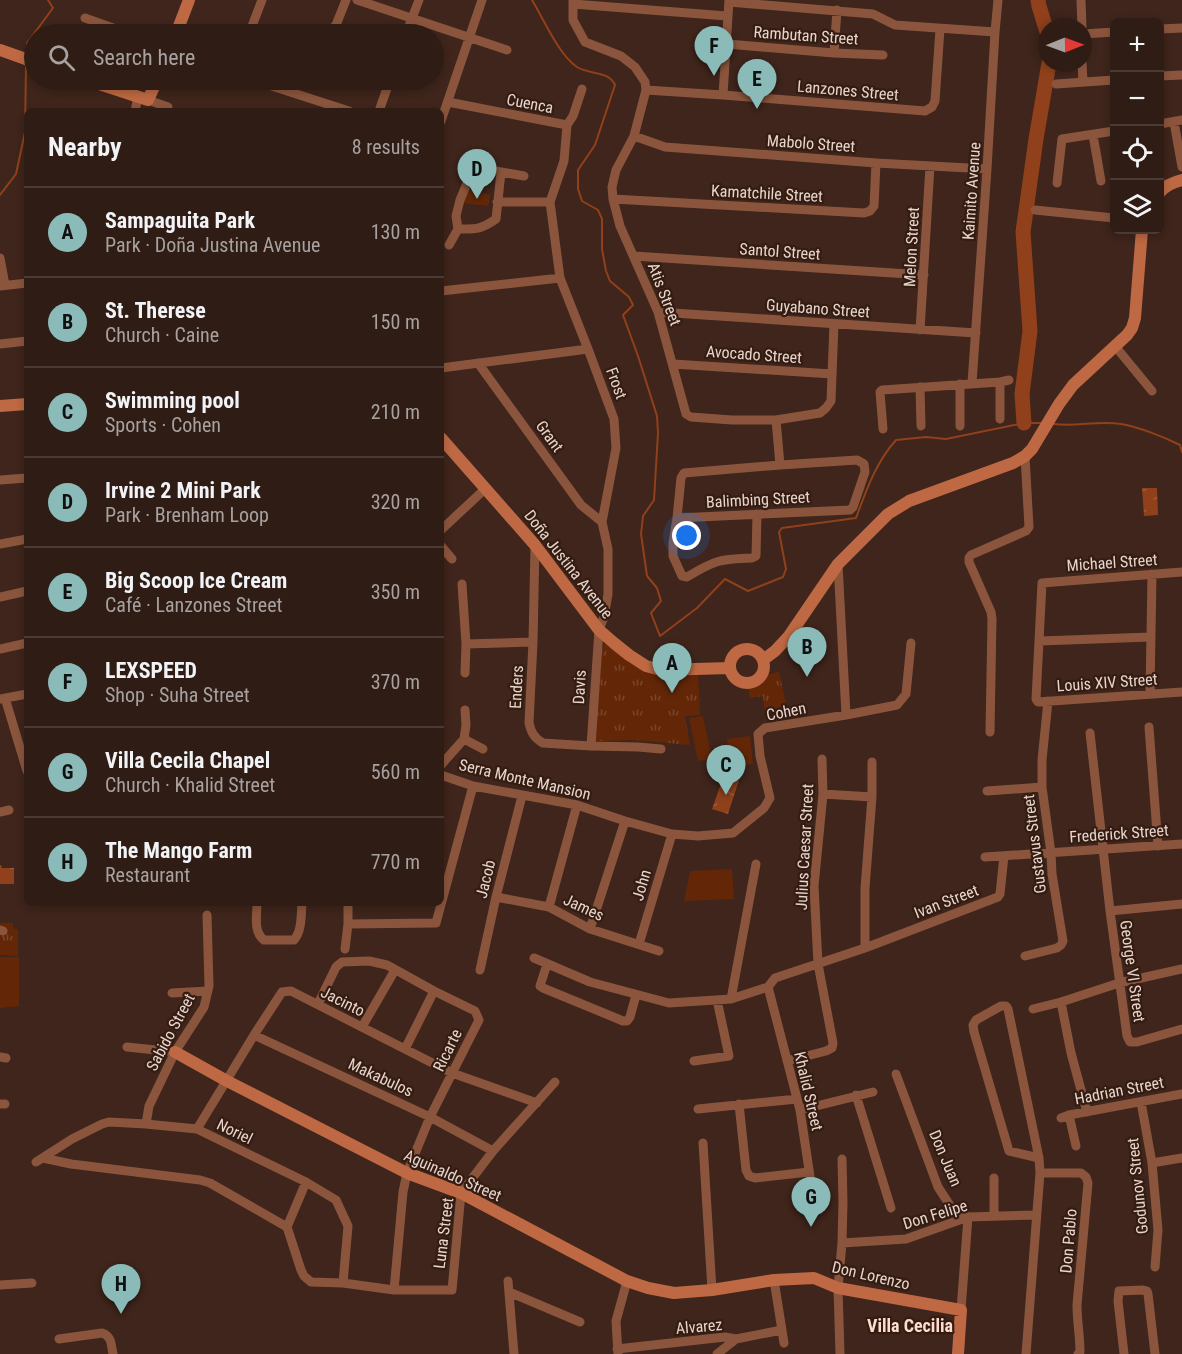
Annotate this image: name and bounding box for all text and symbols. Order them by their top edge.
north arrow [1038,18,1092,72]
map controls [1110,18,1164,234]
button: + [1110,18,1164,72]
street label: Rambutan Street [753,22,859,49]
search box [24,24,444,90]
pin: F [694,26,734,76]
icon: search [45,41,78,74]
text: Search here [93,45,195,70]
pin: E [738,60,777,109]
button: − [1110,72,1164,126]
street label: Lanzones Street [796,77,900,104]
street label: Cuenca [505,90,555,117]
button: locate [1110,126,1164,180]
street label: Mabolo Street [766,131,856,156]
text: Nearby [48,132,122,162]
text: 8 results [352,135,420,159]
street label: Kaimito Avenue [959,141,984,241]
pin: D [458,150,496,199]
button: layers [1110,180,1164,234]
street label: Kamatchile Street [711,181,824,206]
street label: Melon Street [900,206,923,288]
text: Sampaguita Park [105,208,255,233]
text: A [62,220,73,244]
text: 130 m [371,220,420,244]
text: Park · Doña Justina Avenue [105,233,320,257]
street label: Santol Street [739,239,821,264]
street label: Atis Street [644,260,685,329]
street label: Guyabano Street [765,295,871,322]
text: St. Therese [105,298,206,323]
text: B [62,310,73,334]
text: 150 m [371,310,420,334]
text: Church · Caine [105,323,219,347]
street label: Avocado Street [706,342,803,367]
street label: Frost [602,365,631,402]
text: Swimming pool [105,388,240,413]
text: C [62,400,73,424]
text: 210 m [371,400,420,424]
text: Sports · Cohen [105,413,221,437]
street label: Grant [532,417,567,456]
text: Irvine 2 Mini Park [105,478,261,503]
street label: Balimbing Street [706,487,811,512]
text: D [62,490,73,514]
text: 320 m [371,490,420,514]
text: Park · Brenham Loop [105,503,269,527]
street label: Doña Justina Avenue [520,506,617,622]
your location [672,521,701,550]
street label: Michael Street [1066,550,1158,575]
text: Big Scoop Ice Cream [105,568,287,593]
text: E [63,580,72,604]
text: 350 m [371,580,420,604]
text: Café · Lanzones Street [105,593,283,617]
pin: B [788,628,826,677]
pin: A [652,644,692,693]
text: LEXSPEED [105,658,197,683]
street label: Enders [506,665,527,709]
street label: Davis [569,669,590,705]
street label: Louis XIV Street [1056,669,1158,695]
text: F [63,670,72,694]
text: 370 m [371,670,420,694]
text: Shop · Suha Street [105,683,250,707]
street label: Cohen [765,698,808,725]
pin: C [706,746,746,795]
text: Villa Cecila Chapel [105,748,270,773]
street label: Serra Monte Mansion [457,755,593,804]
text: G [62,760,73,784]
text: 560 m [371,760,420,784]
text: Church · Khalid Street [105,773,275,797]
street label: Julius Caesar Street [792,783,817,911]
street label: Gustavus Street [1019,793,1050,895]
street label: Frederick Street [1069,821,1170,846]
text: The Mango Farm [105,838,252,863]
text: H [61,850,74,874]
text: 770 m [371,850,420,874]
street label: Jacob [472,858,499,900]
text: Restaurant [105,863,190,887]
street label: John [628,867,655,903]
street label: Ivan Street [911,880,981,922]
street label: James [561,890,607,925]
street label: George VI Street [1116,919,1149,1024]
street label: Jacinto [318,982,368,1021]
street label: Sabido Street [142,990,199,1074]
street label: Ricarte [429,1026,466,1074]
street label: Khalid Street [790,1050,827,1133]
street label: Makabulos [345,1054,416,1101]
street label: Hadrian Street [1073,1072,1166,1108]
street label: Noriel [214,1115,256,1148]
street label: Don Juan [925,1127,966,1189]
street label: Godunov Street [1123,1137,1152,1235]
street label: Aguinaldo Street [401,1145,505,1206]
pin: G [792,1178,830,1227]
street label: Luna Street [430,1196,457,1270]
street label: Don Felipe [901,1196,970,1233]
street label: Don Pablo [1056,1208,1081,1274]
street label: Don Lorenzo [830,1257,912,1294]
pin: H [102,1264,140,1314]
street label: Alvarez [675,1315,723,1338]
district label: Villa Cecilia [867,1315,953,1336]

